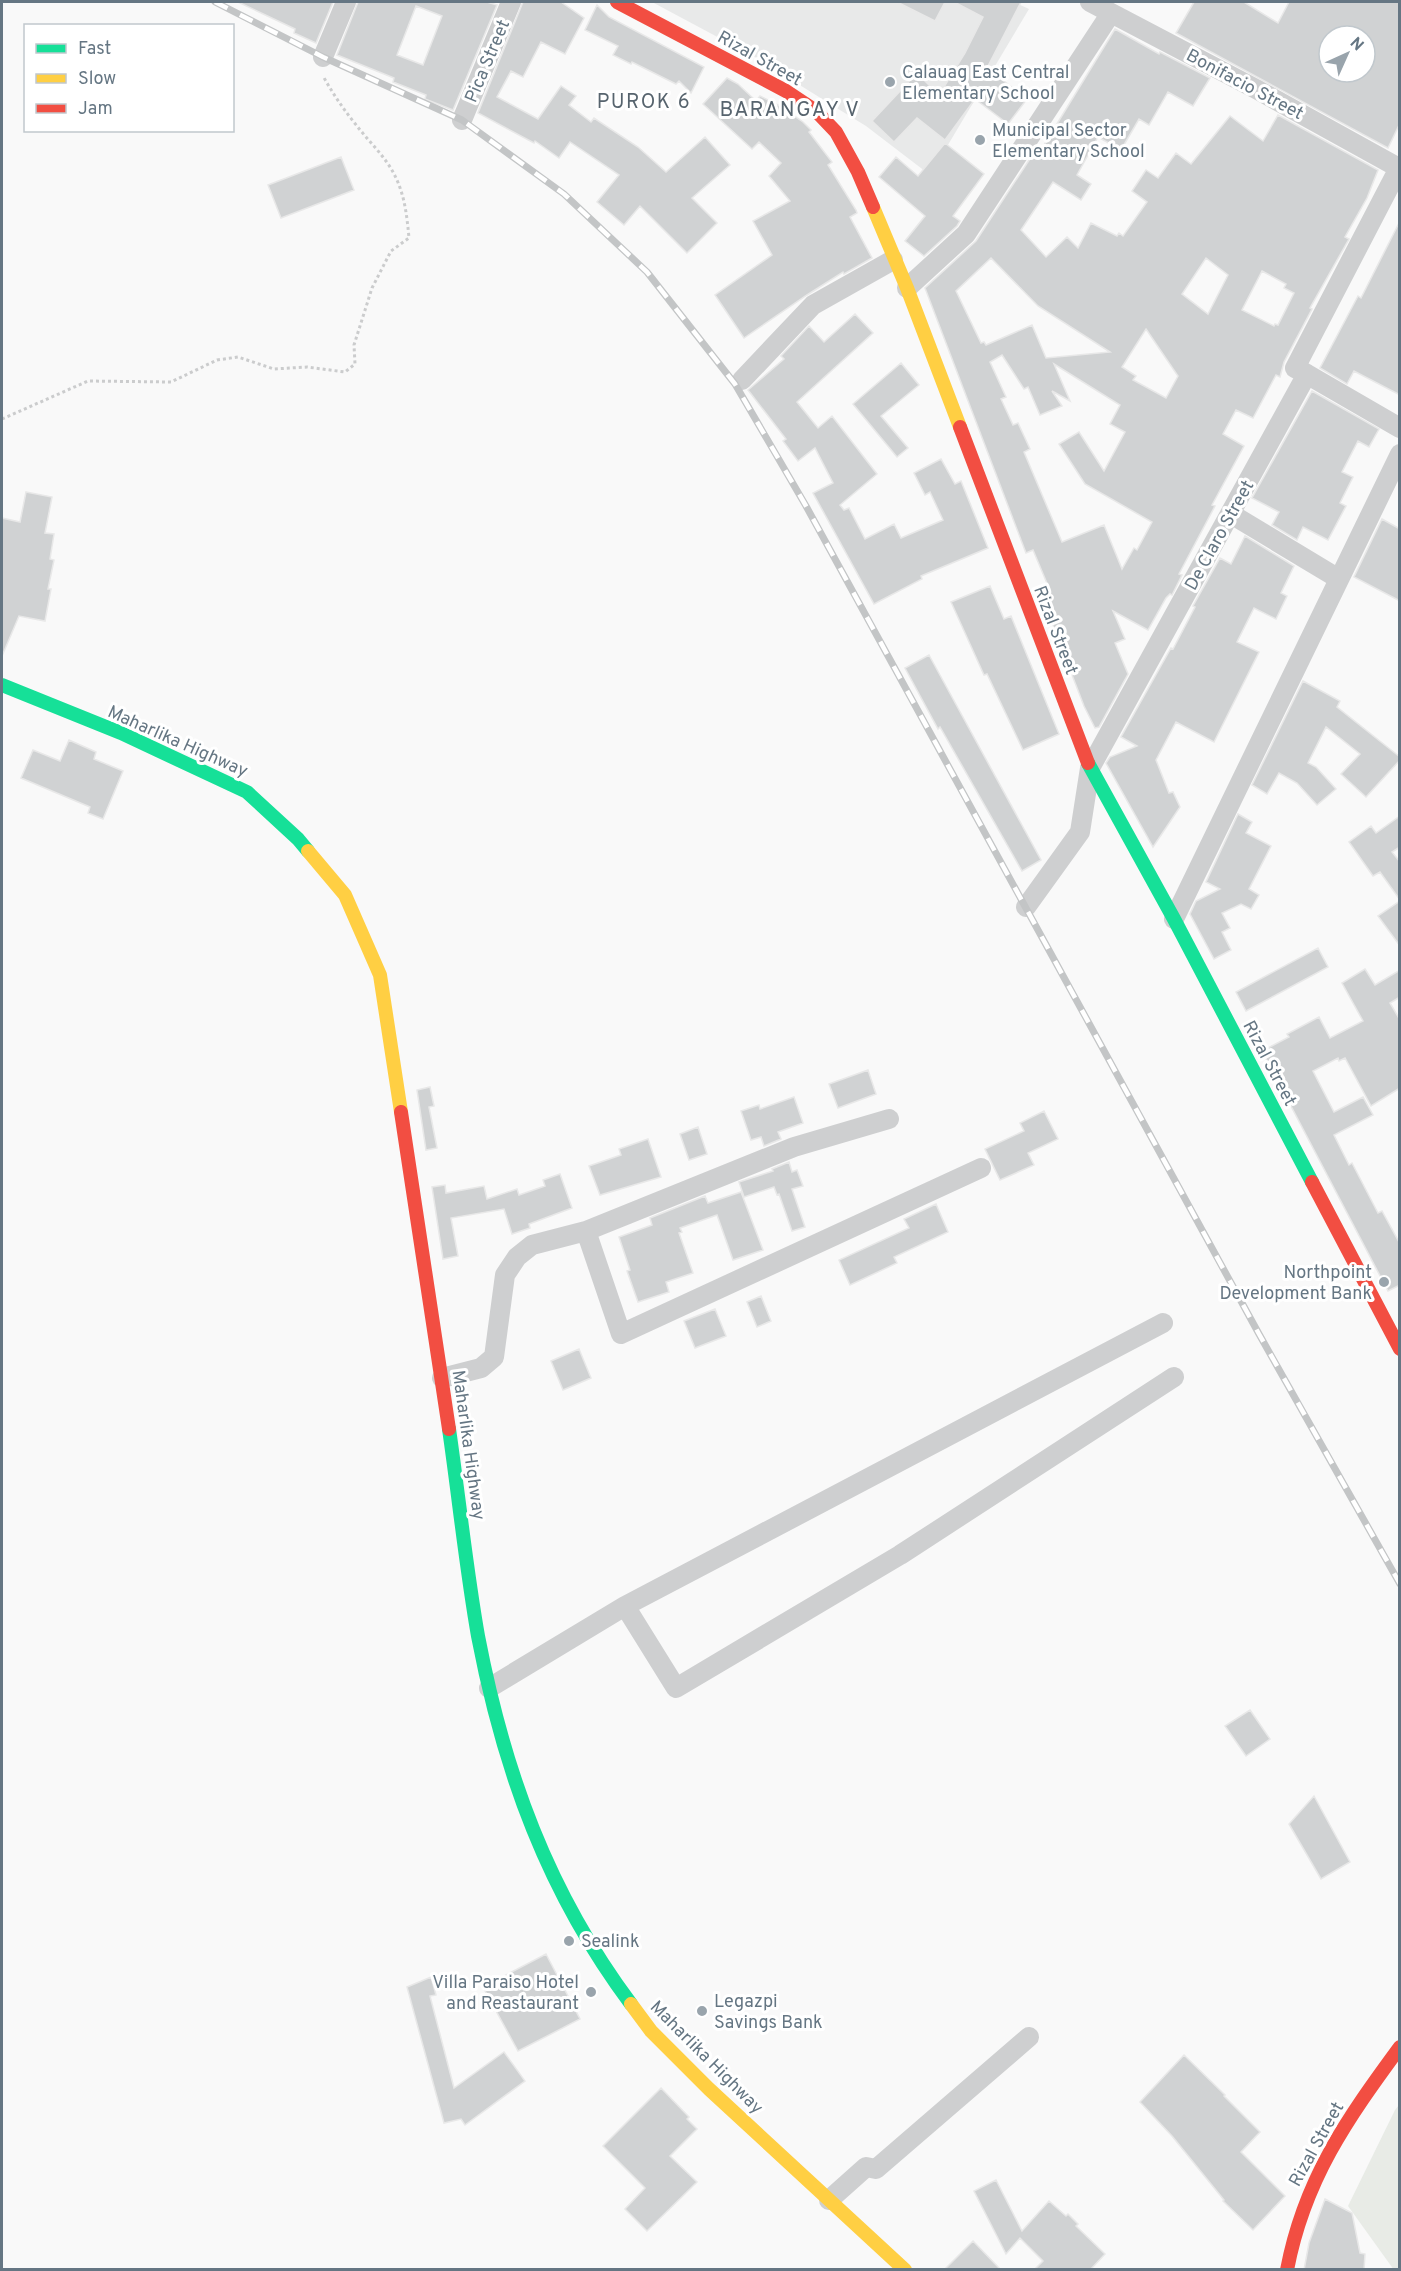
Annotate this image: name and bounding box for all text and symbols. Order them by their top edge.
street label: Pica Street [461,17,516,107]
legend [24,24,234,132]
north arrow [1317,24,1377,84]
street label: Rizal Street [713,27,806,92]
text: N [1345,34,1367,56]
text: Fast [78,38,111,61]
street label: Bonifacio Street [1182,45,1307,126]
place label: Calauag East Central Elementary School [902,62,1070,106]
text: Slow [78,68,116,91]
marker: Calauag East Central Elementary School [883,75,897,89]
district label: PUROK 6 [597,90,691,116]
district label: BARANGAY V [720,97,860,124]
text: Jam [78,98,113,121]
place label: Municipal Sector Elementary School [992,120,1145,164]
marker: Municipal Sector Elementary School [973,133,987,147]
street label: De Claro Street [1181,477,1260,595]
street label: Rizal Street [1027,583,1082,678]
street label: Maharlika Highway [104,701,251,784]
street label: Rizal Street [1237,1017,1301,1110]
place label: Northpoint Development Bank [1219,1262,1372,1306]
marker: Northpoint Development Bank [1377,1275,1391,1289]
street label: Maharlika Highway [446,1369,489,1522]
place label: Sealink [581,1931,640,1954]
marker: Sealink [562,1934,576,1948]
place label: Villa Paraiso Hotel and Reastaurant [432,1972,579,2016]
marker: Villa Paraiso Hotel and Reastaurant [584,1985,598,1999]
place label: Legazpi Savings Bank [714,1991,823,2035]
street label: Maharlika Highway [644,1996,768,2120]
marker: Legazpi Savings Bank [695,2004,709,2018]
street label: Rizal Street [1285,2098,1350,2191]

